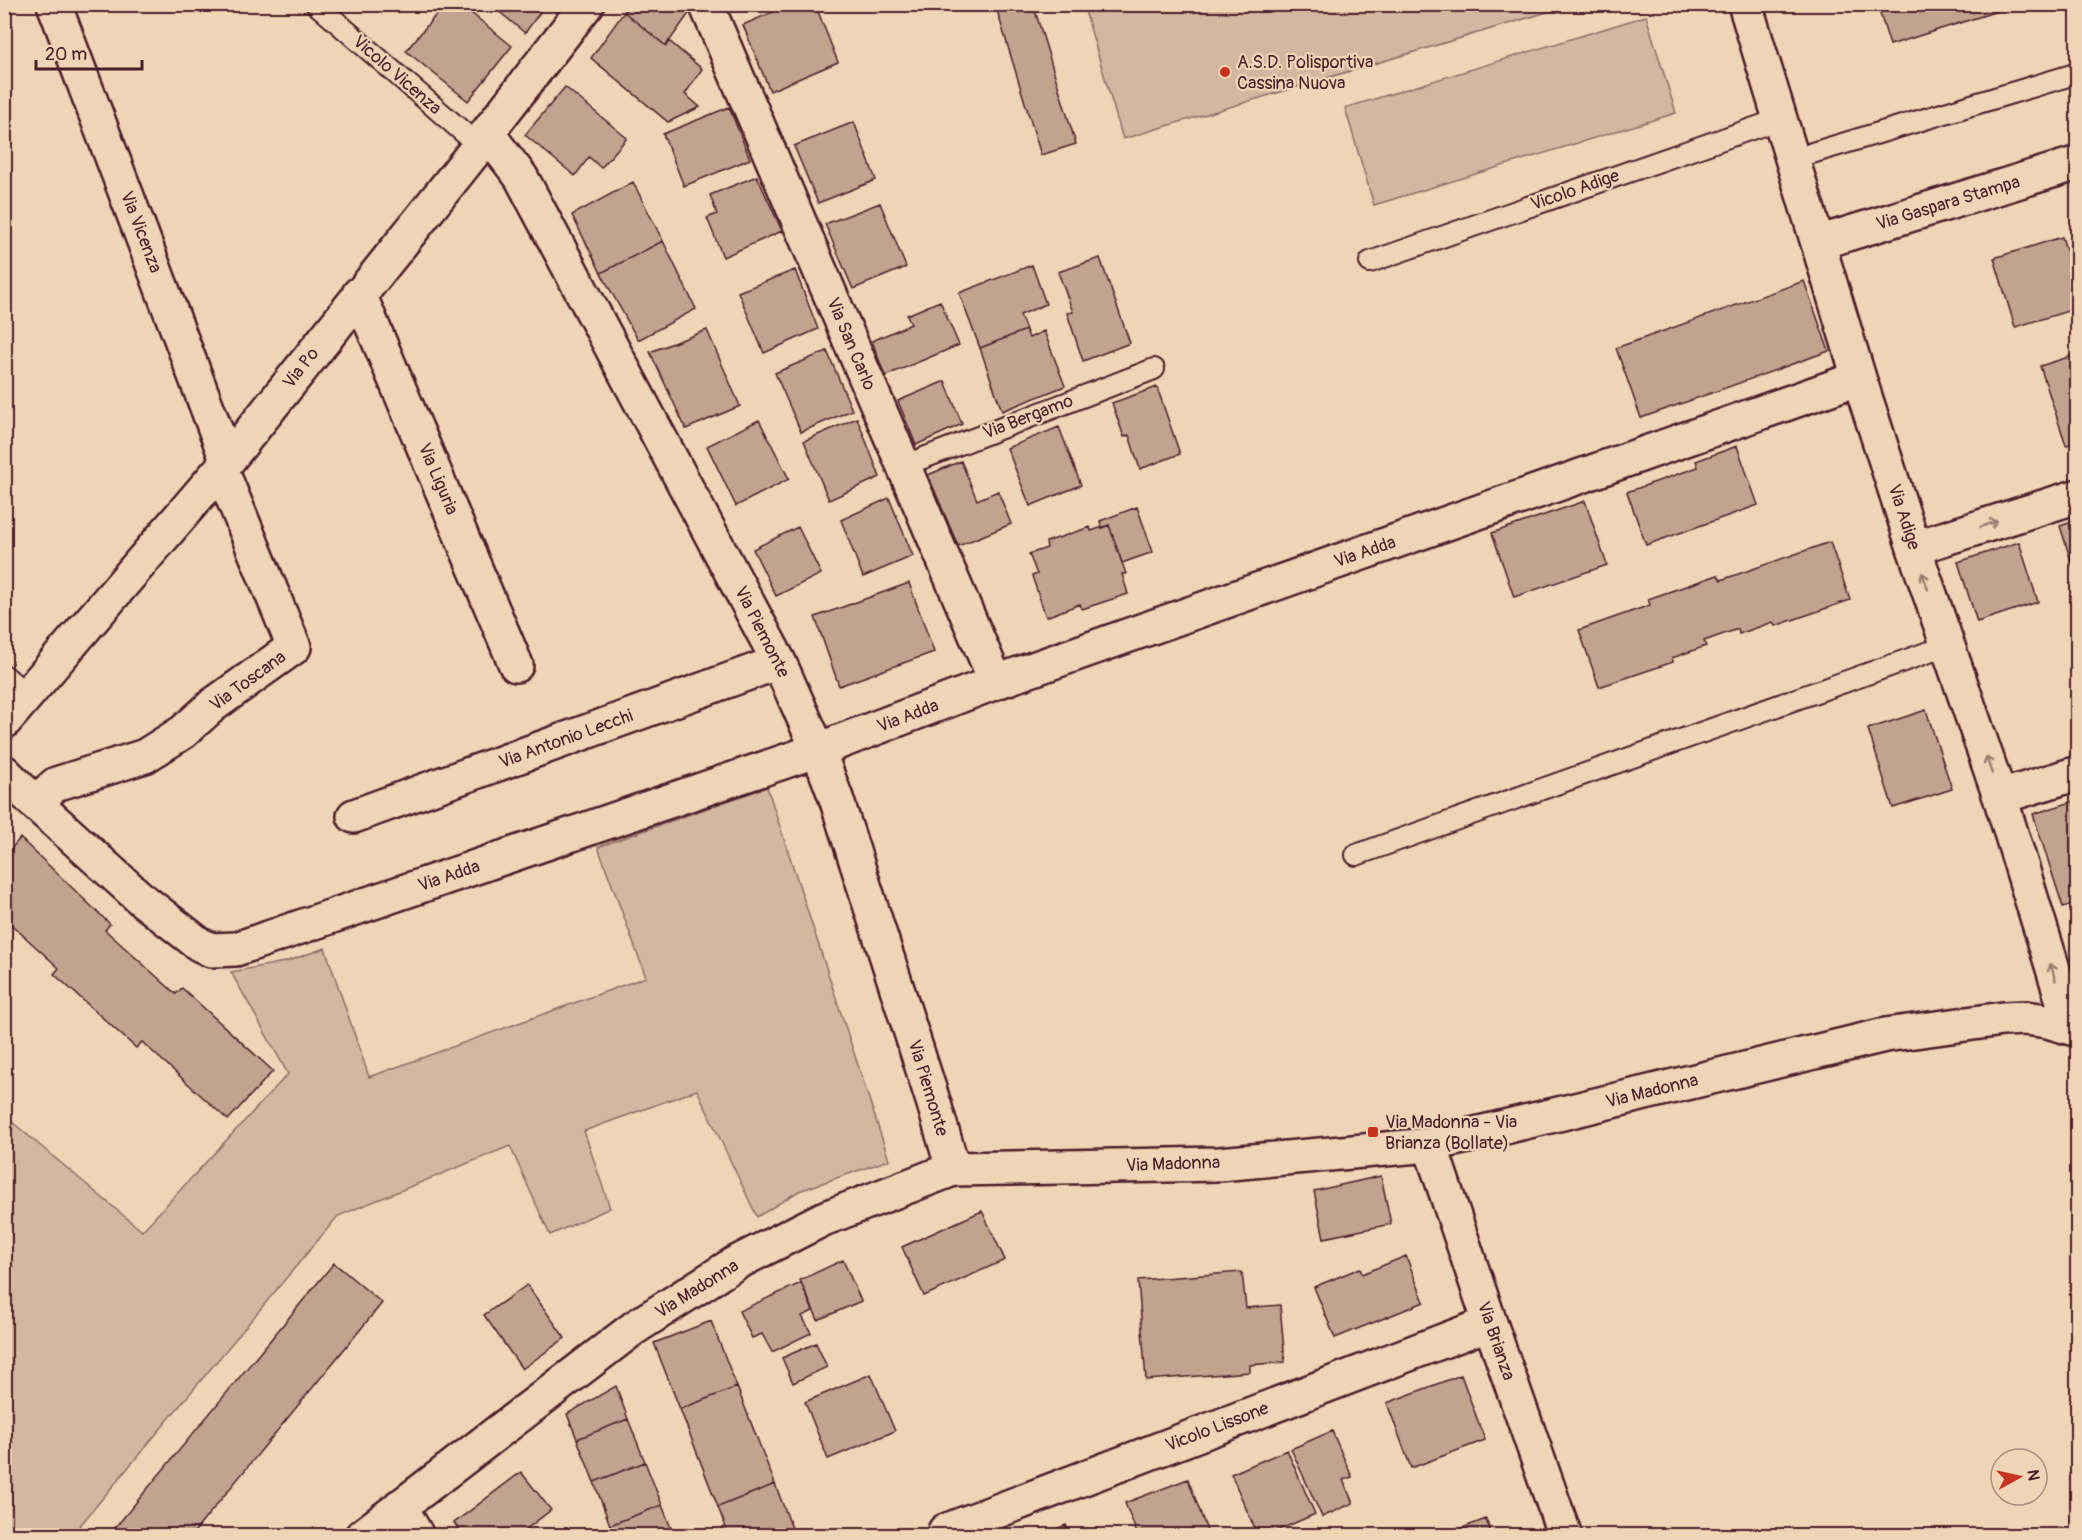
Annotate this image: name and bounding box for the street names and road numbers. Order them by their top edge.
street label: Vicolo Vicenza [348,30,446,120]
street label: Vicolo Adige [1528,164,1622,216]
street label: Via Gaspara Stampa [1873,170,2023,236]
street label: Via Vicenza [115,188,167,276]
street label: Via San Carlo [821,294,881,394]
street label: Via Po [278,343,324,393]
street label: Via Bergamo [980,389,1077,445]
street label: Via Liguria [413,440,463,518]
street label: Via Adige [1883,481,1925,553]
street label: Via Adda [1331,531,1399,573]
street label: Via Piemonte [729,582,795,682]
street label: Via Toscana [205,646,291,716]
street label: Via Adda [874,694,942,738]
street label: Via Antonio Lecchi [496,704,636,774]
street label: Via Adda [415,855,483,897]
street label: Via Piemonte [902,1037,954,1139]
street label: Via Madonna [1603,1068,1701,1114]
street label: Via Madonna [1125,1151,1221,1177]
street label: Via Madonna [651,1254,743,1324]
street label: Via Brianza [1472,1299,1520,1383]
street label: Vicolo Lissone [1162,1397,1272,1457]

